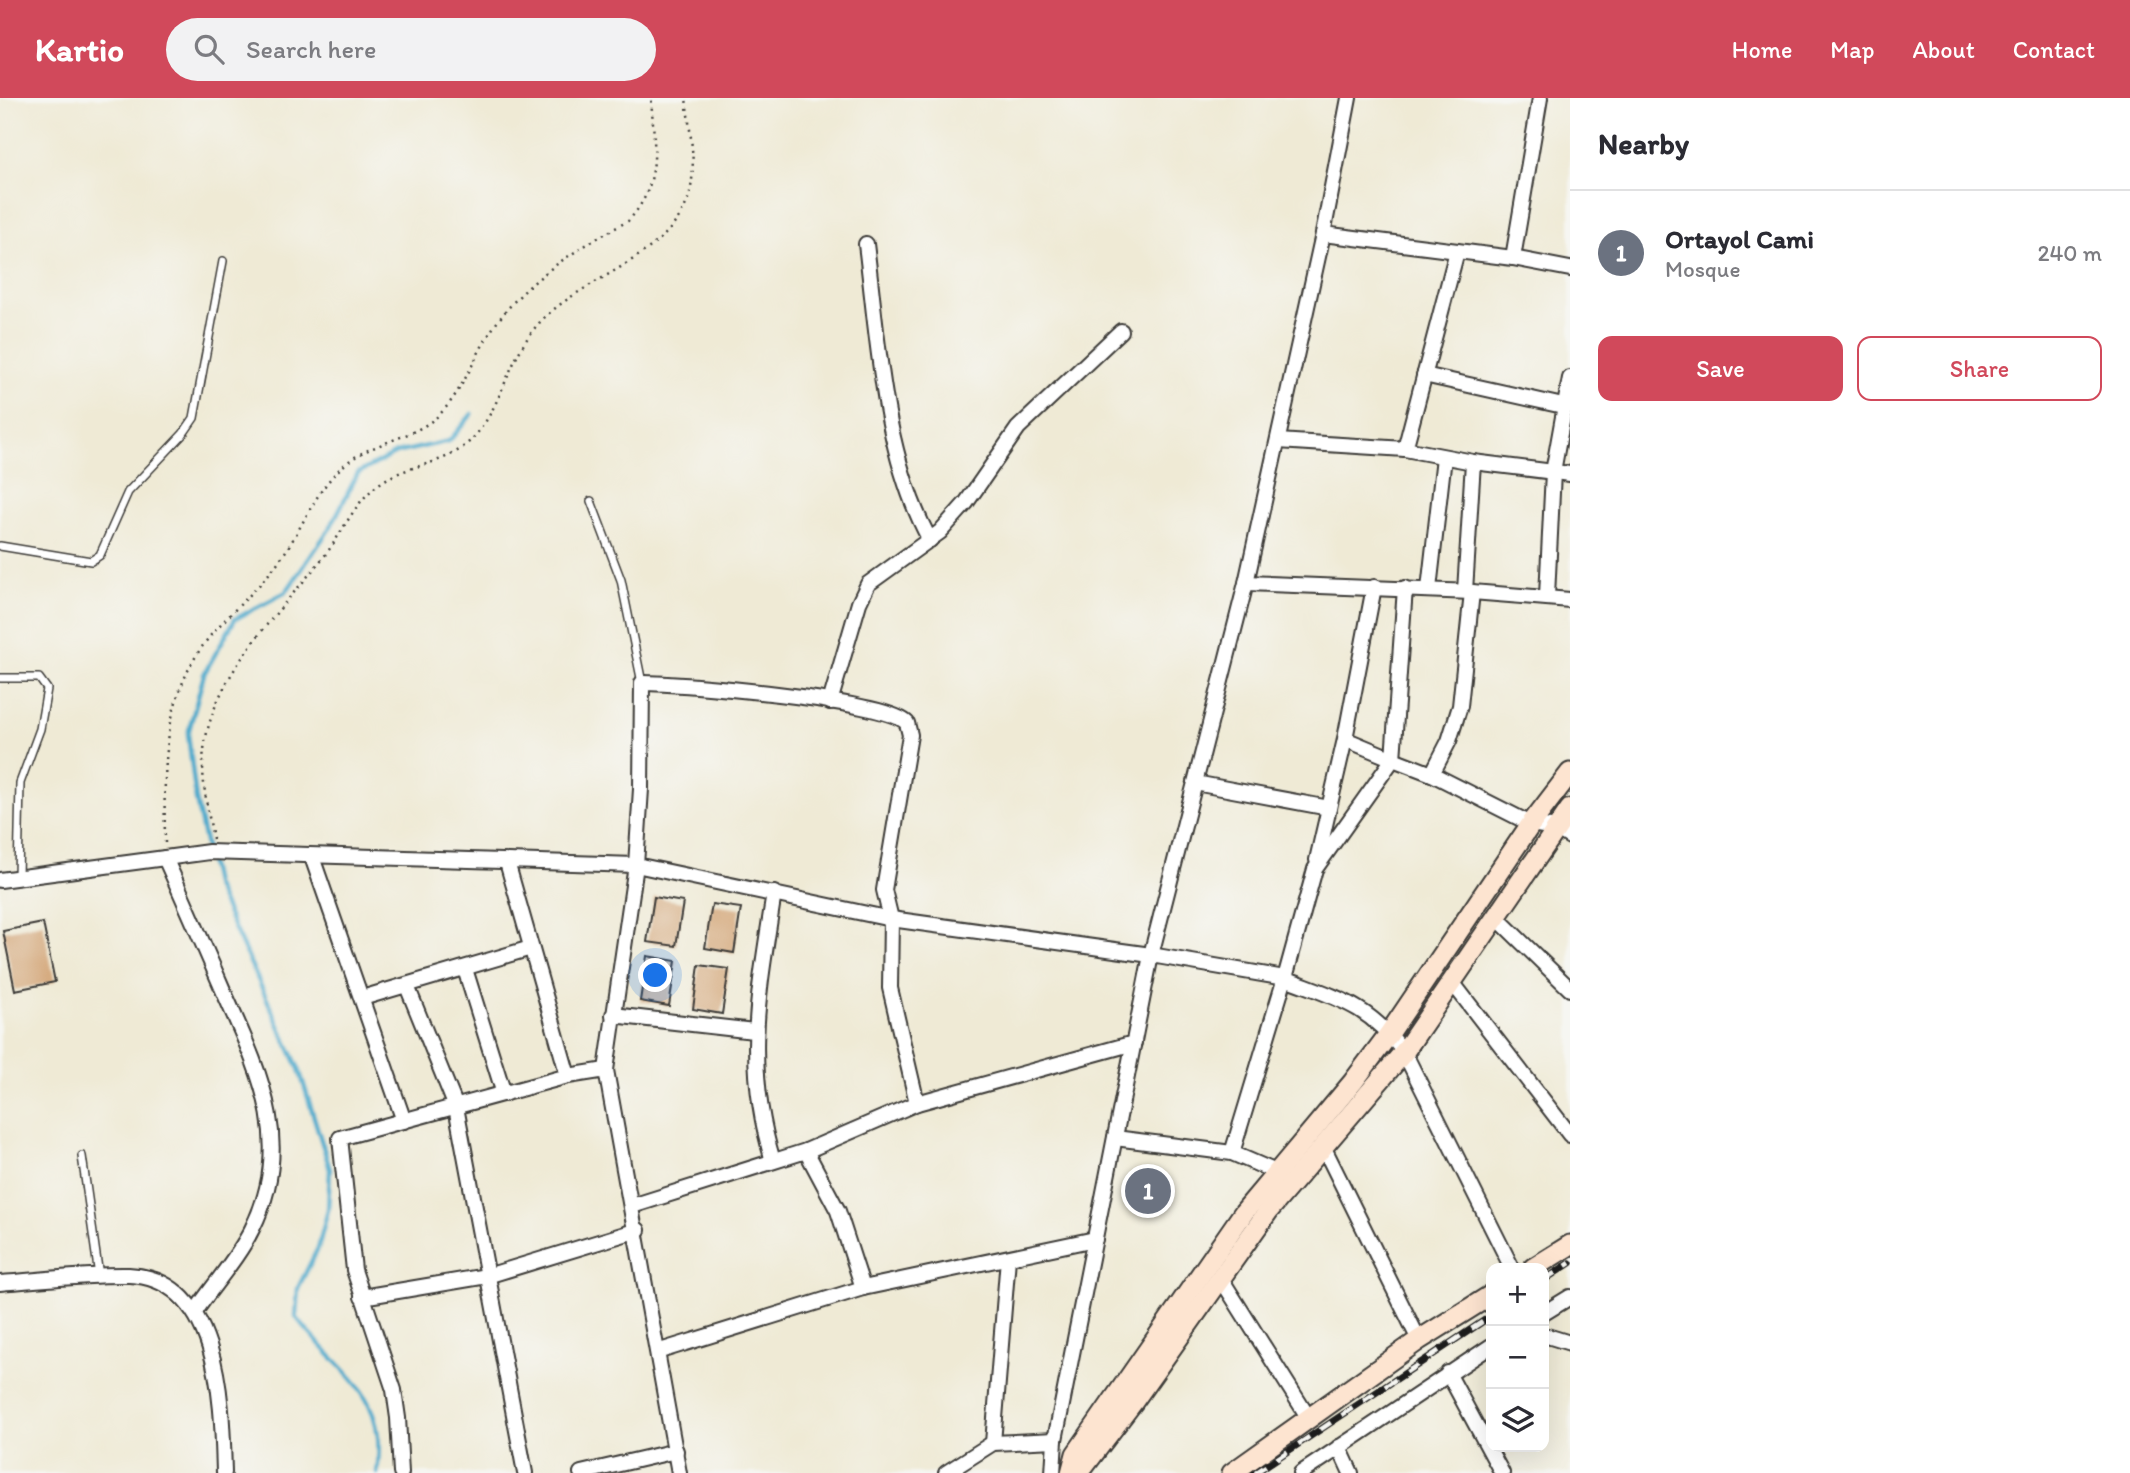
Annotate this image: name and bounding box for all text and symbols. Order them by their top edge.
search box [166,18,656,81]
text: Kartio [35,30,124,69]
icon: search [190,30,228,68]
text: Search here [246,33,376,65]
text: Home [1732,35,1792,64]
text: Map [1830,35,1874,64]
text: About [1912,35,1975,64]
text: Contact [2013,35,2095,64]
text: Nearby [1598,125,1689,162]
text: Ortayol Cami [1665,223,1814,255]
text: 1 [1616,239,1626,267]
text: 240 m [2037,239,2102,267]
text: Mosque [1665,255,1741,283]
button: Save [1598,336,1843,401]
button: Share [1857,336,2102,401]
your location [638,958,672,992]
pin: 1 [1125,1165,1171,1217]
map controls [1486,1263,1549,1452]
button: + [1486,1263,1549,1326]
button: − [1486,1326,1549,1389]
button: layers [1486,1389,1549,1452]

